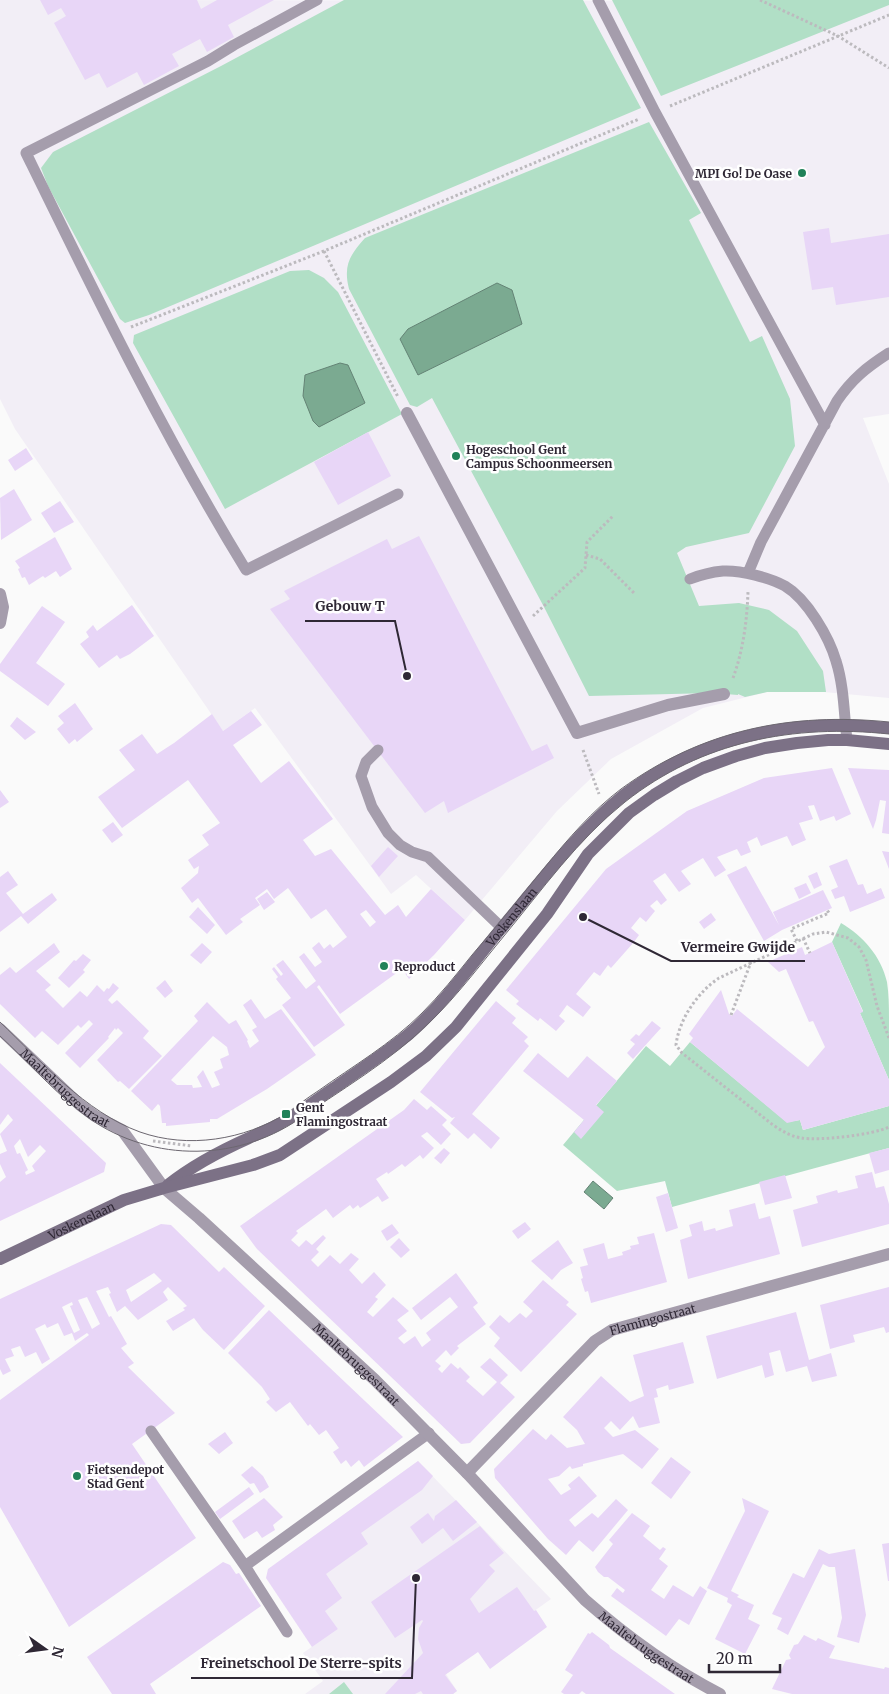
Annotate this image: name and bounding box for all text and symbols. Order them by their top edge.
place label: MPI Go! De Oase [695,166,792,181]
marker: MPI Go! De Oase [796,167,808,179]
place label: Hogeschool Gent Campus Schoonmeersen [466,442,612,471]
marker: Hogeschool Gent Campus Schoonmeersen [450,450,462,462]
callout: Gebouw T [305,592,395,621]
text: Gebouw T [315,597,385,615]
street label: Voskenslaan [482,884,540,950]
callout: Vermeire Gwijde [671,932,805,961]
text: Vermeire Gwijde [680,938,795,956]
place label: Reproduct [394,959,456,974]
marker: Reproduct [378,960,390,972]
street label: Maaltebruggestraat [18,1045,113,1130]
place label: Gent Flamingostraat [296,1100,388,1129]
marker: Gent Flamingostraat [280,1108,292,1120]
street label: Voskenslaan [45,1198,117,1243]
street label: Flamingostraat [608,1300,697,1338]
street label: Maaltebruggestraat [310,1320,403,1409]
place label: Fietsendepot Stad Gent [87,1462,164,1491]
marker: Fietsendepot Stad Gent [71,1470,83,1482]
street label: Maaltebruggestraat [596,1608,697,1686]
north arrow [20,1624,70,1674]
scale bar [709,1642,780,1674]
text: N [48,1645,68,1660]
callout: Freinetschool De Sterre-spits [191,1649,412,1678]
text: 20 m [716,1649,753,1668]
text: Freinetschool De Sterre-spits [200,1654,402,1672]

